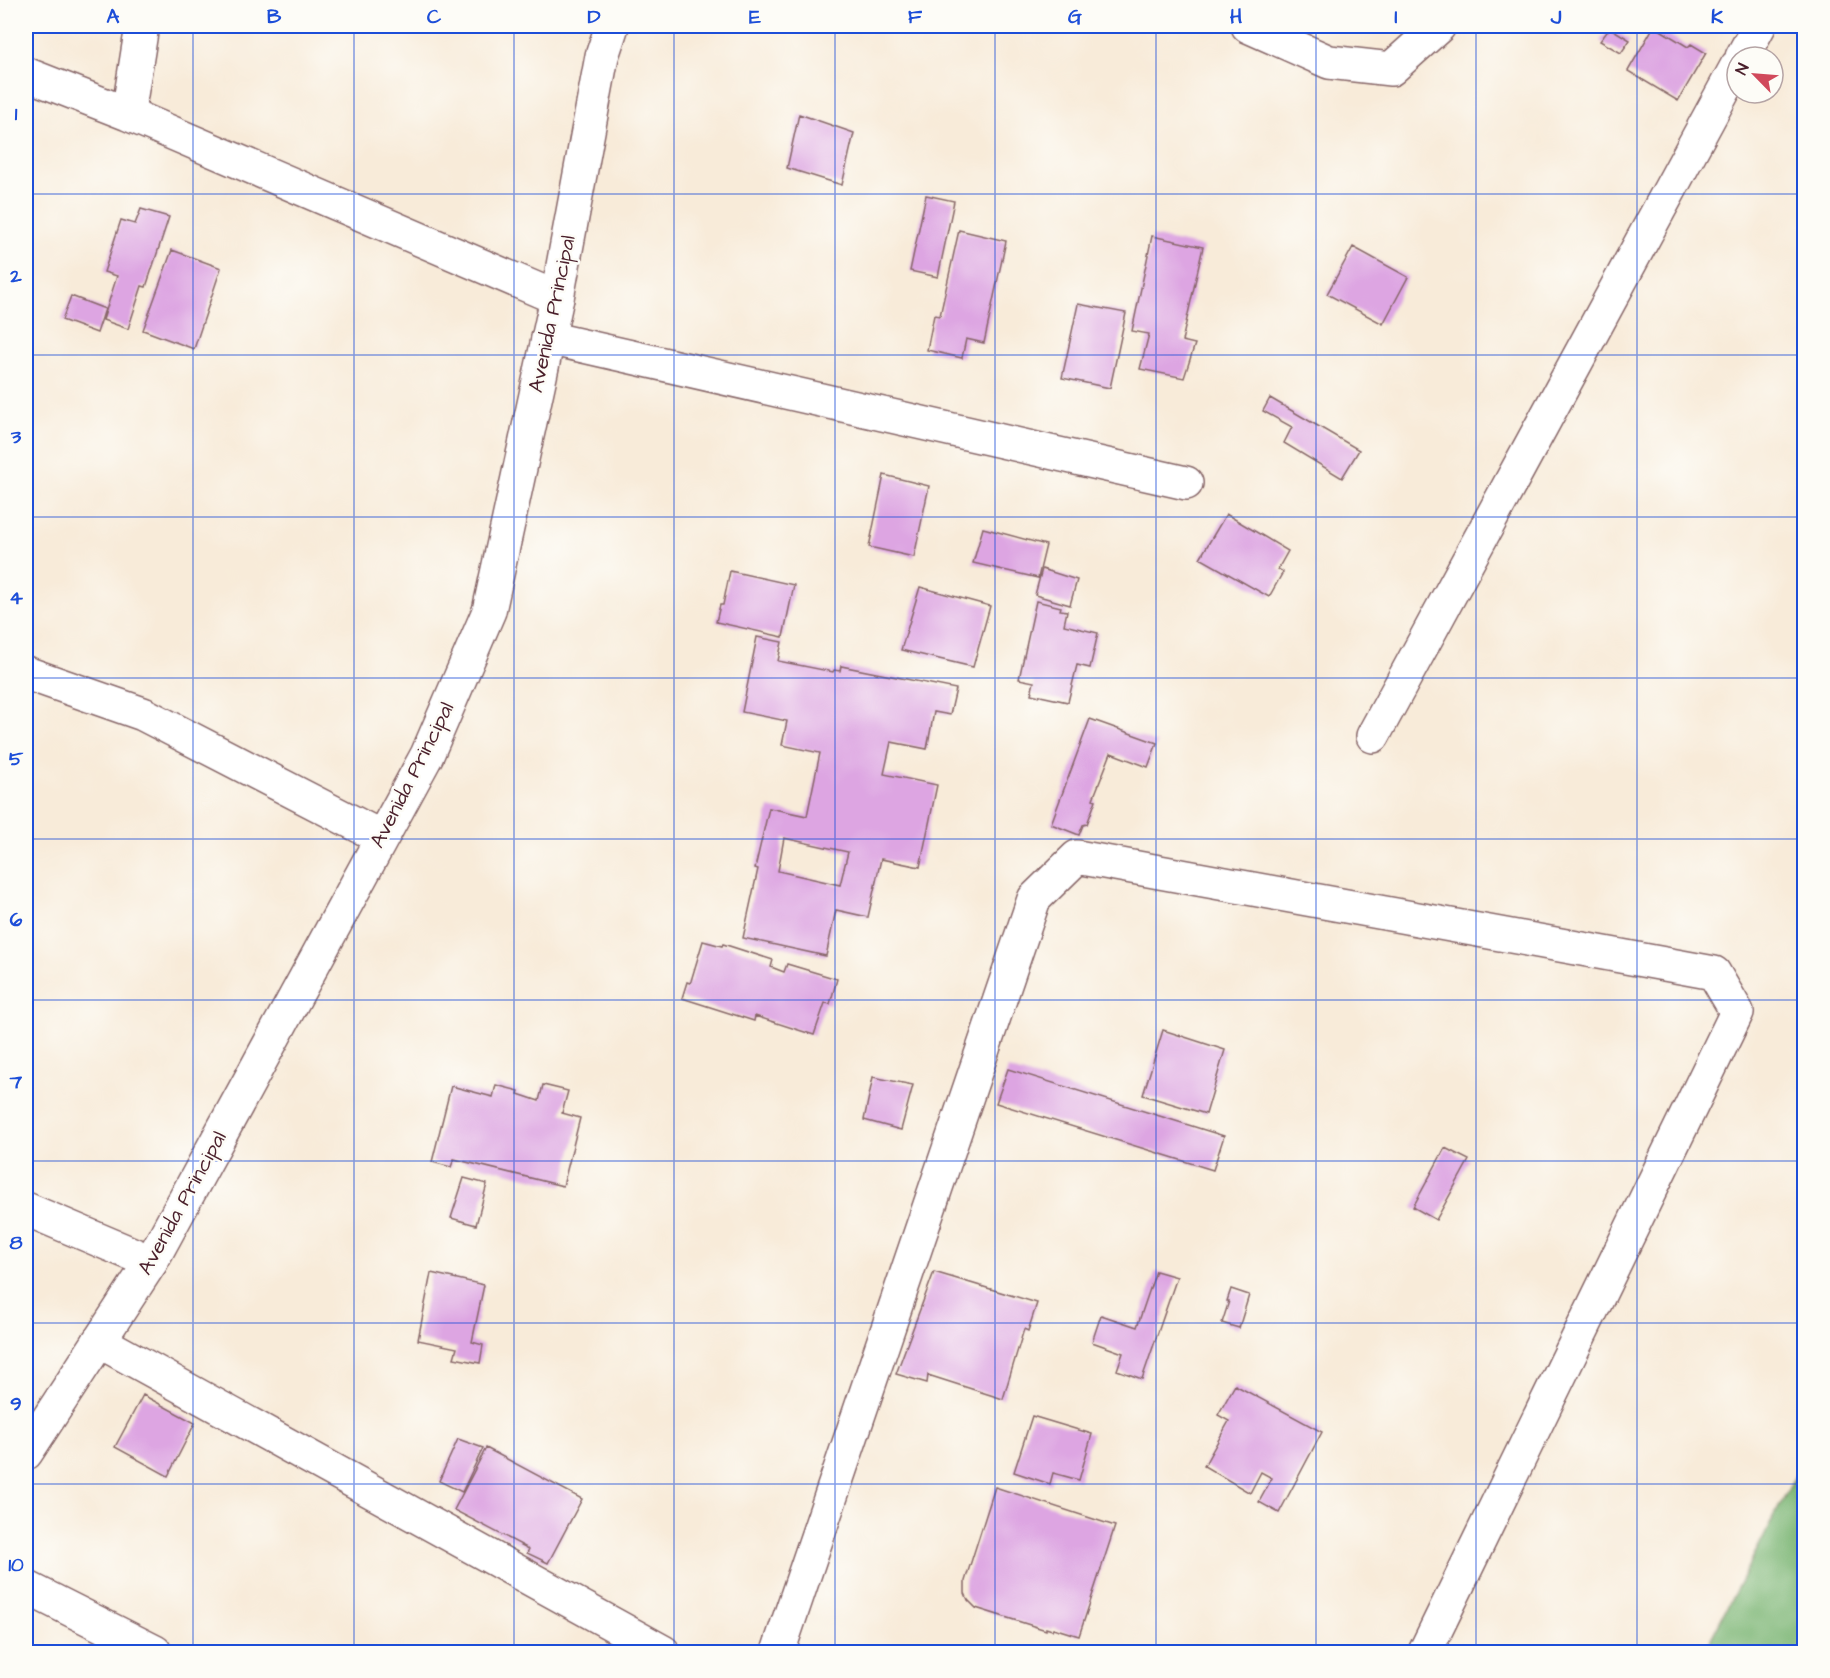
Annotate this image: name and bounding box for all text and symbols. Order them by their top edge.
text: A [107,3,120,31]
text: B [267,3,282,31]
text: C [427,3,442,31]
text: D [588,3,601,31]
text: E [749,3,761,31]
text: F [908,3,923,31]
text: G [1068,3,1082,31]
text: H [1230,3,1242,31]
text: I [1394,3,1398,31]
text: J [1550,3,1562,31]
text: K [1711,3,1724,31]
north arrow [1725,45,1785,105]
text: N [1730,60,1754,78]
text: 1 [15,100,18,128]
street label: Avenida Principal [521,233,584,395]
text: 2 [9,262,22,290]
text: 3 [10,423,22,451]
text: 4 [9,584,23,612]
street label: Avenida Principal [363,697,462,853]
text: 5 [9,745,24,773]
text: 6 [10,906,23,934]
text: 7 [9,1068,23,1096]
street label: Avenida Principal [131,1126,234,1281]
text: 8 [10,1229,23,1257]
text: 9 [10,1390,22,1418]
text: 10 [8,1551,24,1579]

